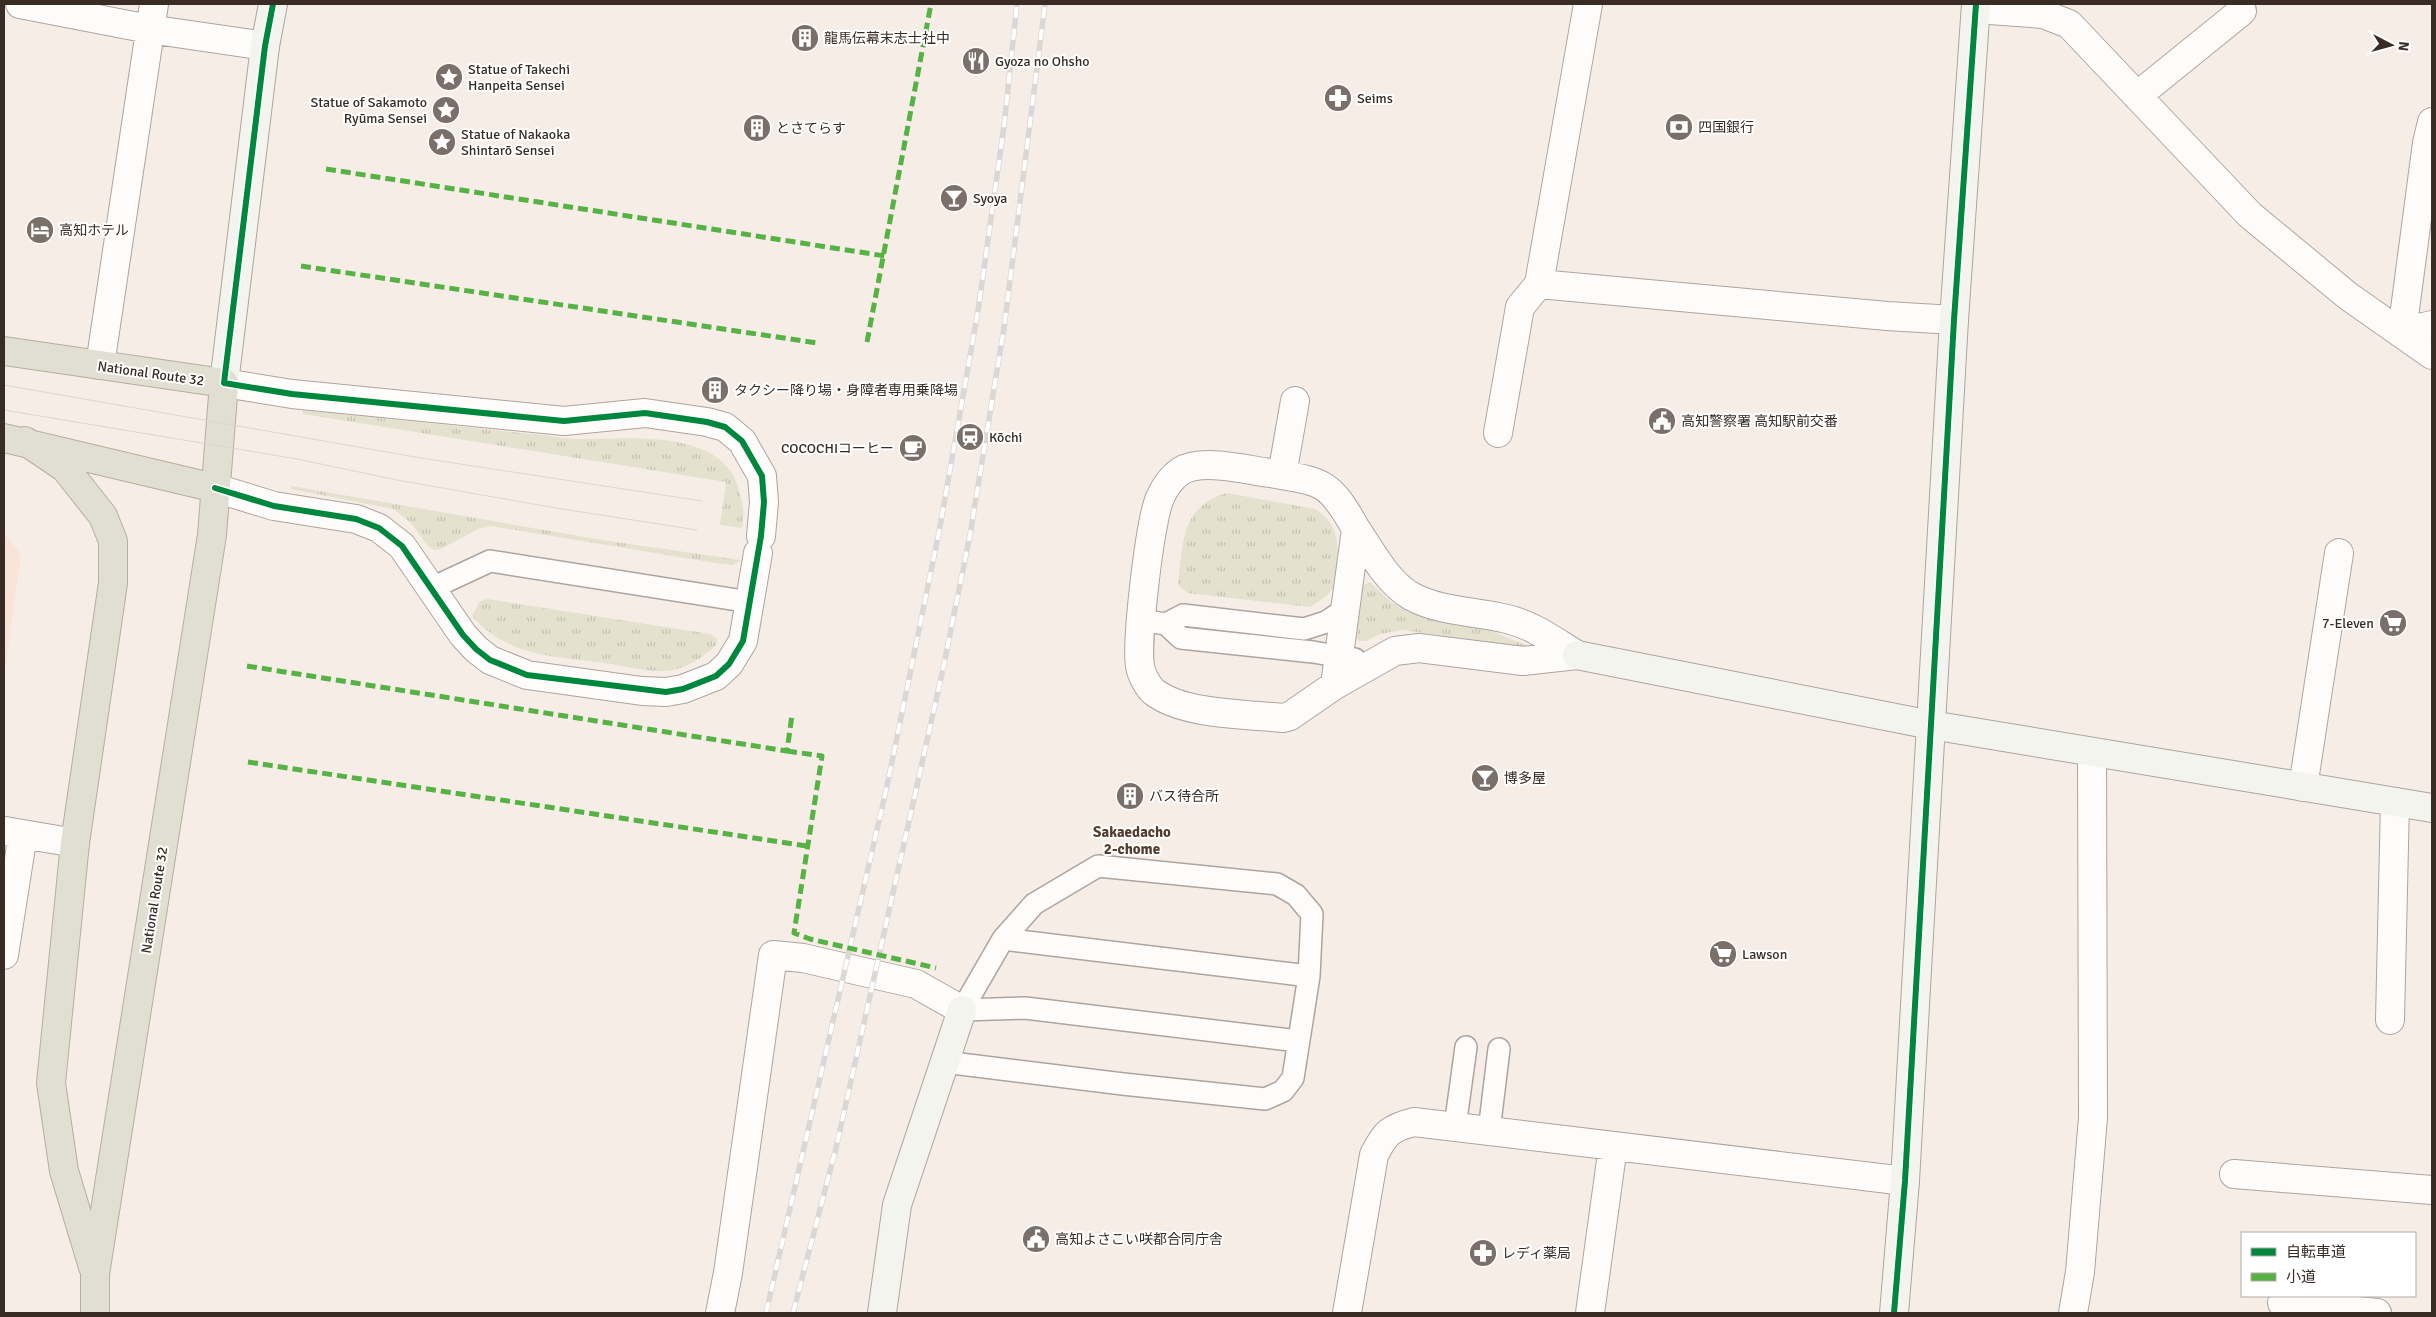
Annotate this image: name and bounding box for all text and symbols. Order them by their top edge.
north arrow [2366,20,2416,70]
building icon: 龍馬伝幕末志士社中 [790,23,820,53]
place label: 龍馬伝幕末志士社中 [824,30,950,47]
text: N [2394,41,2412,52]
restaurant icon: Gyoza no Ohsho [961,46,991,76]
place label: Gyoza no Ohsho [995,53,1090,70]
place label: Statue of Takechi Hanpeita Sensei [468,61,570,94]
place icon: Statue of Takechi Hanpeita Sensei [434,62,464,92]
pharmacy icon: Seims [1323,83,1353,113]
place label: Seims [1357,90,1393,107]
place label: Statue of Sakamoto Ryūma Sensei [310,94,427,127]
place icon: Statue of Sakamoto Ryūma Sensei [431,95,461,125]
bank icon: 四国銀行 [1664,112,1694,142]
building icon: とさてらす [742,113,772,143]
place label: 四国銀行 [1698,119,1754,136]
place label: とさてらす [776,120,846,137]
place label: Statue of Nakaoka Shintarō Sensei [461,126,570,159]
place icon: Statue of Nakaoka Shintarō Sensei [427,127,457,157]
bar icon: Syoya [939,183,969,213]
place label: Syoya [973,190,1007,207]
hotel icon: 高知ホテル [25,215,55,245]
place label: 高知ホテル [59,222,129,239]
street label: National Route 32 [96,358,205,389]
building icon: タクシー降り場・身障者専用乗降場 [700,375,730,405]
place label: タクシー降り場・身障者専用乗降場 [734,382,958,399]
public building icon: 高知警察署 高知駅前交番 [1647,406,1677,436]
place label: 高知警察署 高知駅前交番 [1681,413,1838,430]
station icon: Kōchi [955,422,985,452]
place label: Kōchi [989,429,1022,446]
cafe icon: COCOCHIコーヒー [898,433,928,463]
place label: COCOCHIコーヒー [781,440,894,457]
supermarket icon: 7-Eleven [2378,608,2408,638]
place label: 7-Eleven [2322,615,2374,632]
bar icon: 博多屋 [1470,763,1500,793]
place label: 博多屋 [1504,770,1546,787]
building icon: バス待合所 [1115,781,1145,811]
place label: バス待合所 [1149,788,1219,805]
district label: Sakaedacho 2-chome [1093,823,1171,858]
street label: National Route 32 [138,846,171,955]
supermarket icon: Lawson [1708,939,1738,969]
place label: Lawson [1742,946,1787,963]
public building icon: 高知よさこい咲都合同庁舎 [1021,1224,1051,1254]
place label: 高知よさこい咲都合同庁舎 [1055,1231,1223,1248]
legend [2241,1232,2416,1297]
pharmacy icon: レディ薬局 [1468,1238,1498,1268]
text: 自転車道 [2286,1243,2346,1261]
place label: レディ薬局 [1502,1245,1571,1262]
text: 小道 [2286,1268,2316,1286]

